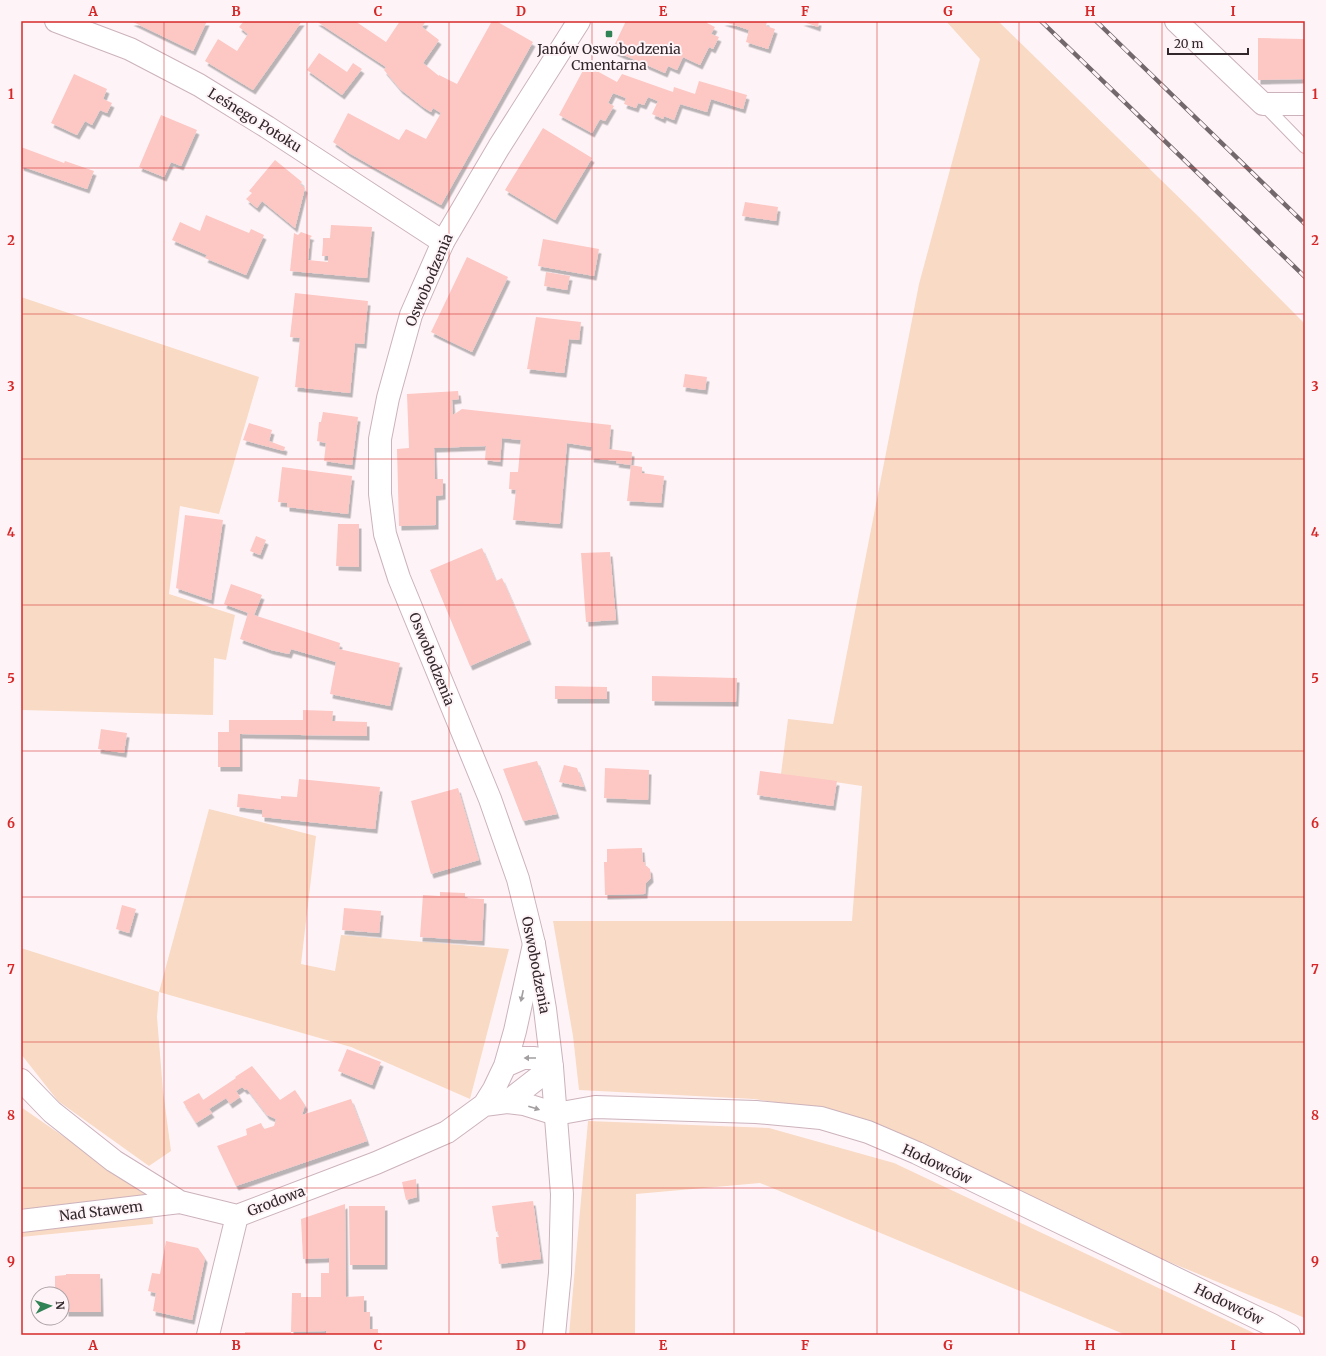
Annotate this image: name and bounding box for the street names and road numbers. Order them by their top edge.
street label: Leśnego Potoku [205,84,305,156]
street label: Oswobodzenia [401,231,457,329]
street label: Oswobodzenia [405,610,459,709]
street label: Oswobodzenia [518,915,554,1016]
street label: Hodowców [899,1140,975,1188]
street label: Grodowa [245,1182,308,1220]
street label: Nad Stawem [58,1197,144,1225]
street label: Hodowców [1191,1280,1267,1329]

